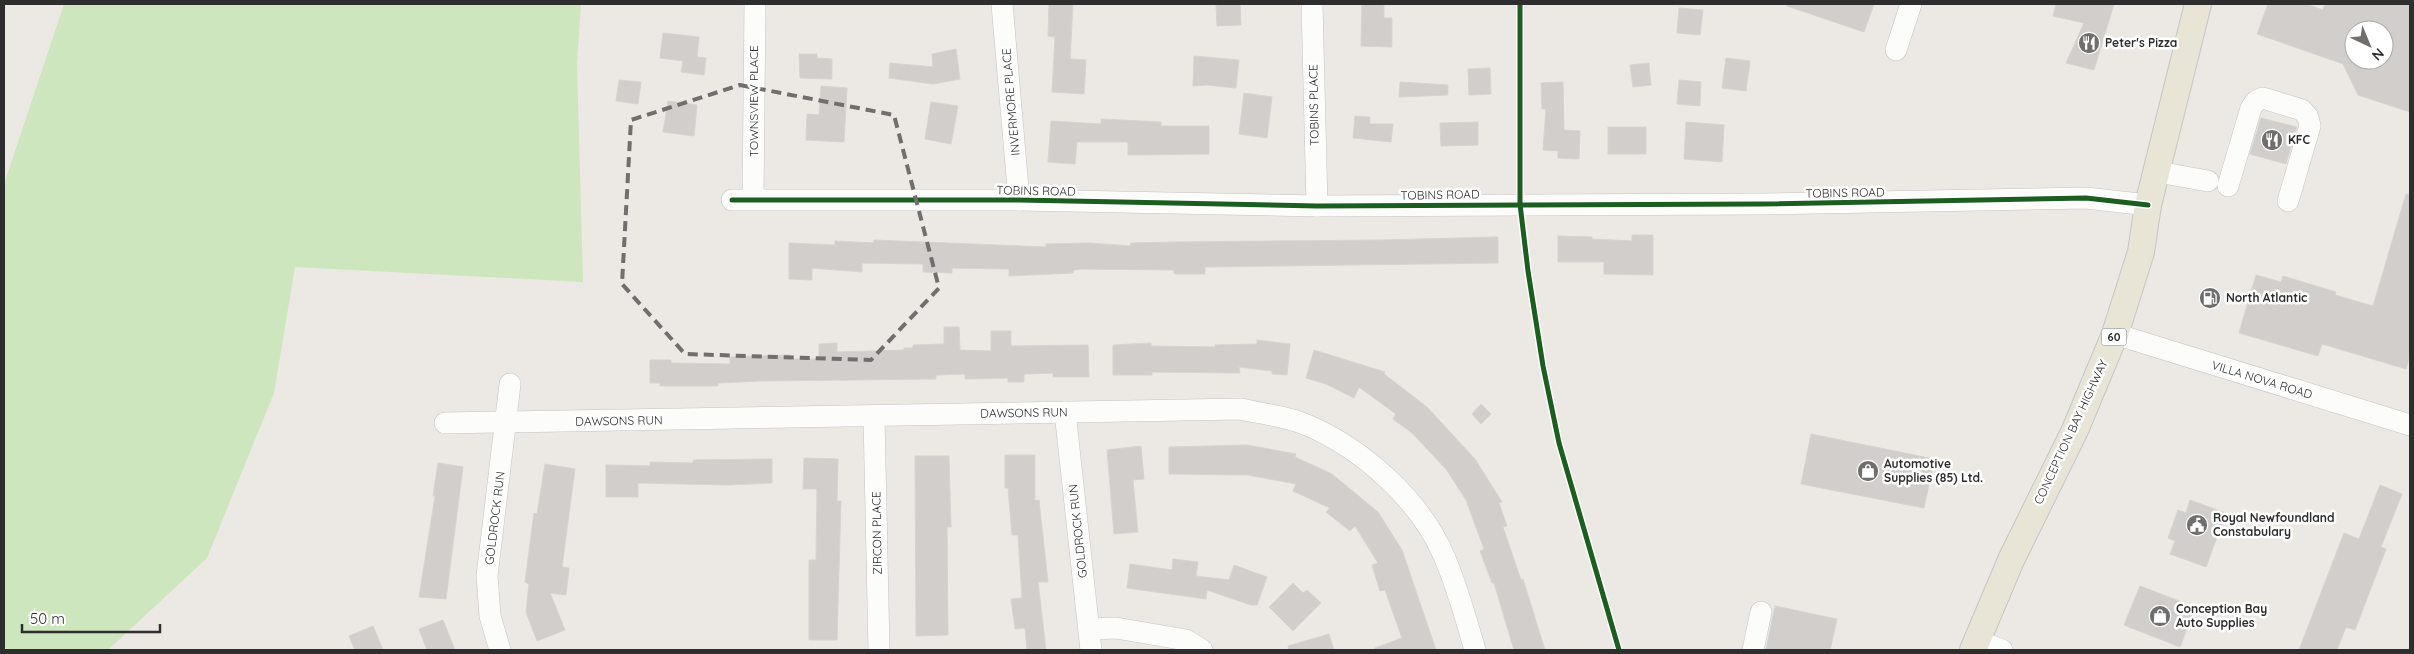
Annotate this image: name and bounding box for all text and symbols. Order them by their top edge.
north arrow [2344,20,2394,70]
restaurant icon: Peter's Pizza [2077,31,2101,55]
place label: Peter's Pizza [2105,35,2177,50]
text: N [2368,44,2388,64]
street label: TOWNSVIEW PLACE [746,45,761,157]
street label: INVERMORE PLACE [998,48,1023,156]
street label: TOBINS PLACE [1305,64,1322,146]
restaurant icon: KFC [2260,128,2284,152]
place label: KFC [2288,132,2310,147]
street label: TOBINS ROAD [996,182,1076,199]
street label: TOBINS ROAD [1805,184,1885,201]
street label: TOBINS ROAD [1400,186,1480,203]
fuel station icon: North Atlantic [2198,286,2222,310]
place label: North Atlantic [2226,290,2307,305]
road number: 60 [2102,328,2126,346]
street label: CONCEPTION BAY HIGHWAY [2030,357,2111,507]
street label: VILLA NOVA ROAD [2210,357,2315,402]
street label: DAWSONS RUN [980,404,1068,421]
street label: DAWSONS RUN [575,412,663,429]
place label: Automotive Supplies (85) Ltd. [1884,456,1983,485]
shop icon: Automotive Supplies (85) Ltd. [1856,459,1880,483]
street label: GOLDROCK RUN [481,470,508,566]
street label: GOLDROCK RUN [1065,483,1090,579]
street label: ZIRCON PLACE [868,491,885,575]
place label: Royal Newfoundland Constabulary [2213,510,2335,539]
public building icon: Royal Newfoundland Constabulary [2185,513,2209,537]
place label: Conception Bay Auto Supplies [2176,601,2267,630]
scale bar [22,602,160,634]
shop icon: Conception Bay Auto Supplies [2148,604,2172,628]
text: 50 m [30,609,65,628]

